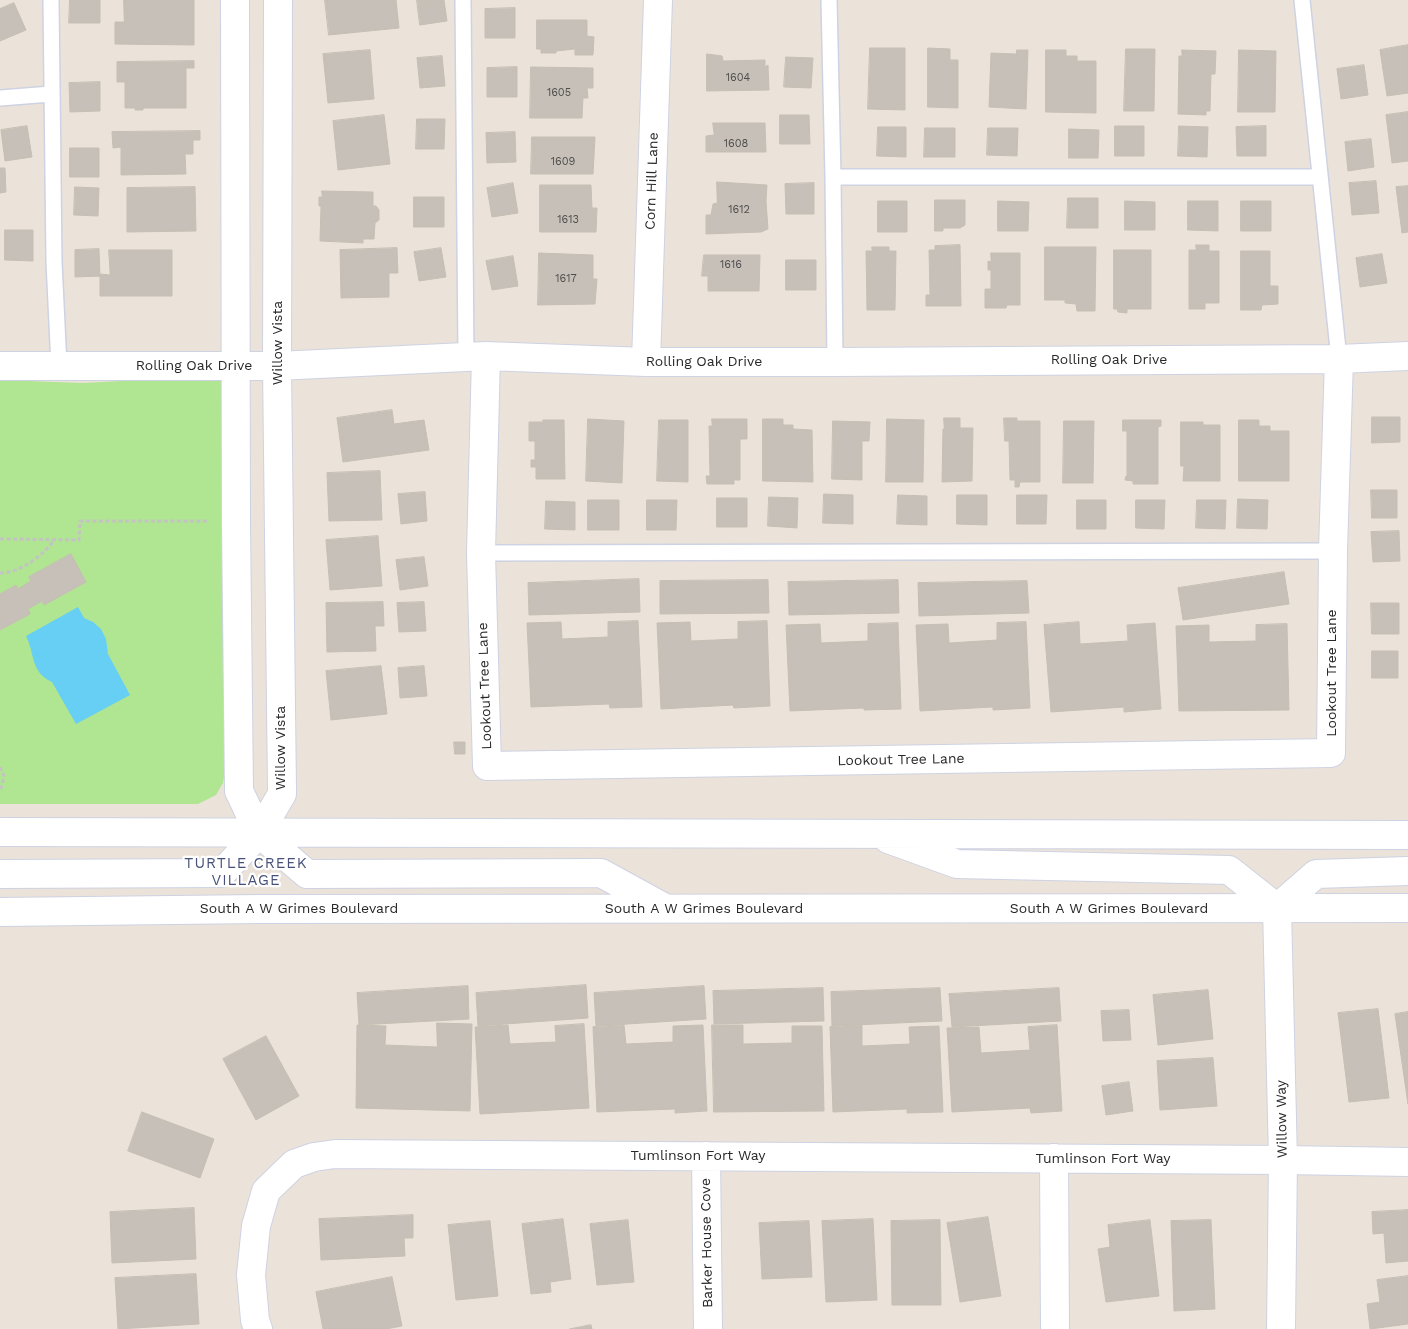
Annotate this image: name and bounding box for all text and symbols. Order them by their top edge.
house number: 1604 [726,71,750,85]
house number: 1605 [547,86,571,100]
street label: Corn Hill Lane [642,132,662,230]
house number: 1608 [724,137,748,151]
house number: 1609 [551,155,575,169]
house number: 1612 [728,203,750,217]
house number: 1613 [557,213,579,227]
house number: 1616 [720,258,742,272]
house number: 1617 [555,272,577,286]
street label: Willow Vista [270,301,286,385]
street label: Rolling Oak Drive [1051,352,1167,368]
street label: Rolling Oak Drive [646,354,762,370]
street label: Rolling Oak Drive [136,358,252,374]
street label: Lookout Tree Lane [1324,609,1340,737]
street label: Lookout Tree Lane [474,622,496,750]
street label: Willow Vista [273,706,289,790]
street label: Lookout Tree Lane [837,750,965,770]
district label: TURTLE CREEK VILLAGE [183,855,309,890]
street label: South A W Grimes Boulevard [200,901,398,917]
street label: South A W Grimes Boulevard [605,901,803,917]
street label: South A W Grimes Boulevard [1010,901,1208,917]
street label: Willow Way [1273,1080,1291,1158]
street label: Tumlinson Fort Way [630,1148,766,1164]
street label: Tumlinson Fort Way [1035,1151,1171,1167]
street label: Barker House Cove [697,1178,717,1308]

